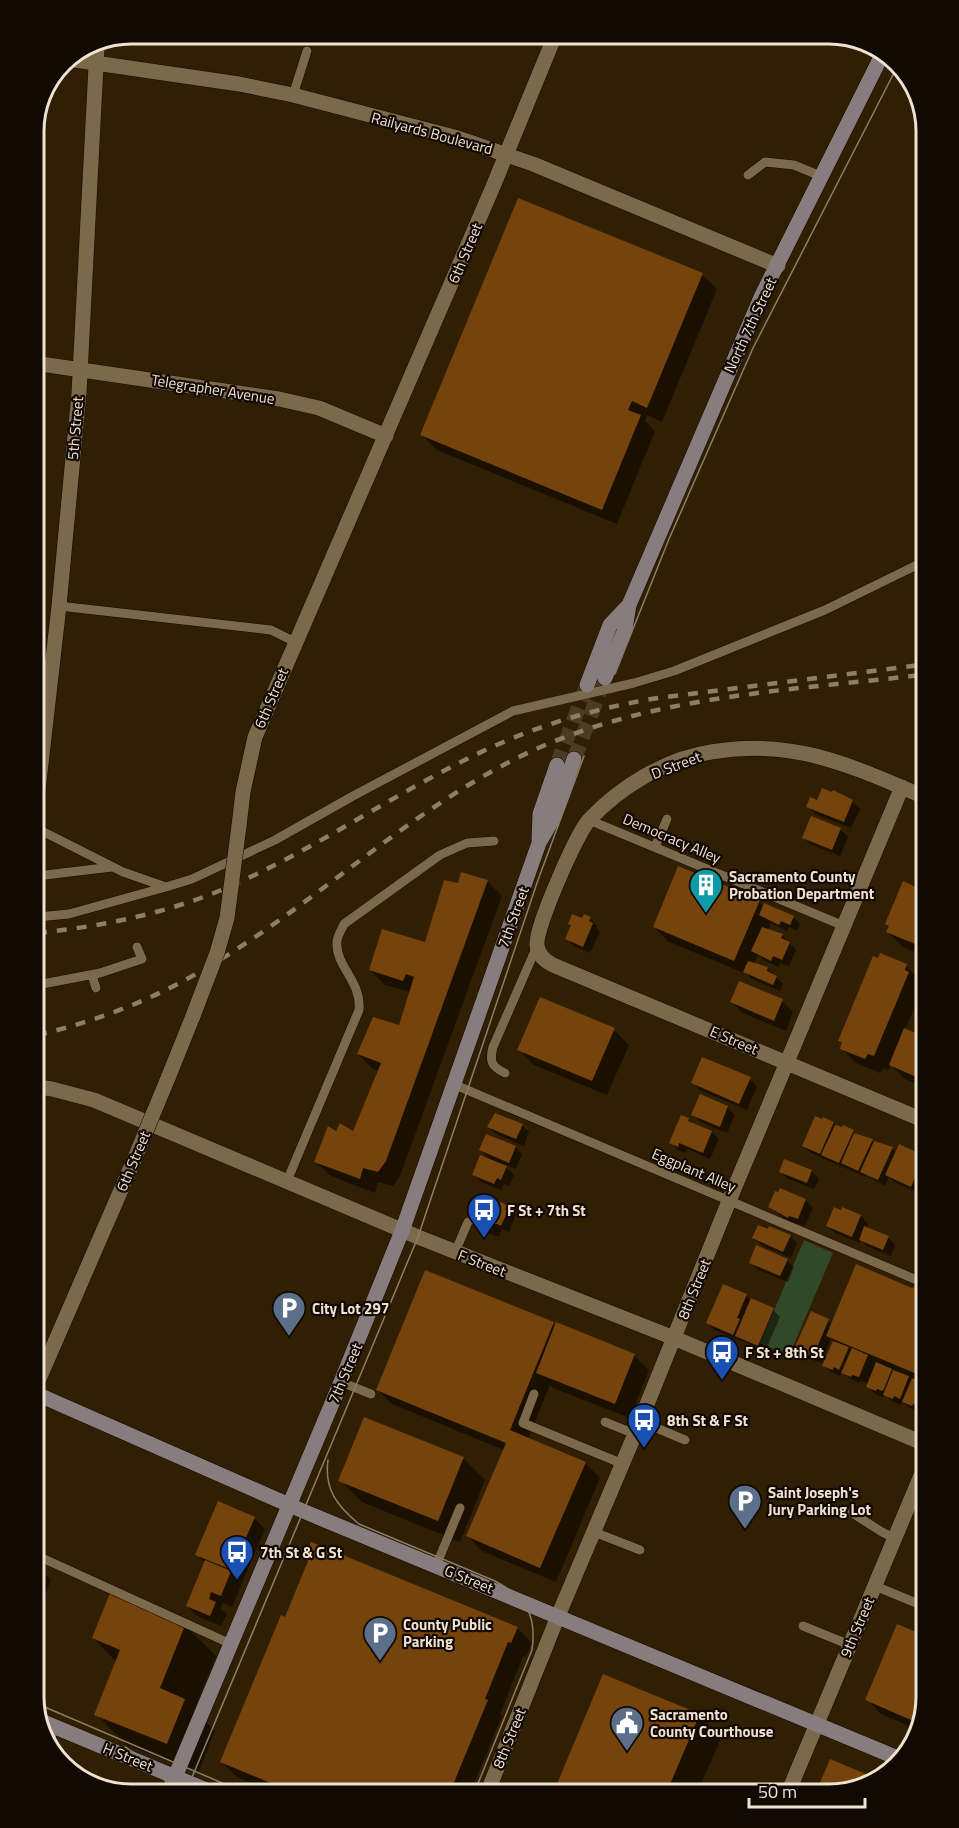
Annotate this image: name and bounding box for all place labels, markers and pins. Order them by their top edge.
place label: Sacramento County Probation Department [729,865,875,905]
building icon: Sacramento County Probation Department [688,867,724,914]
bus stop icon: F St + 7th St [466,1192,502,1239]
place label: F St + 7th St [507,1199,586,1222]
parking icon: City Lot 297 [271,1290,307,1337]
place label: City Lot 297 [312,1297,389,1320]
bus stop icon: F St + 8th St [704,1334,740,1381]
place label: F St + 8th St [745,1341,824,1364]
bus stop icon: 8th St & F St [626,1402,662,1449]
place label: 8th St & F St [667,1409,748,1432]
place label: Saint Joseph's Jury Parking Lot [768,1481,871,1521]
parking icon: Saint Joseph's Jury Parking Lot [727,1483,763,1530]
bus stop icon: 7th St & G St [219,1534,255,1581]
place label: 7th St & G St [260,1541,343,1564]
place label: County Public Parking [403,1613,492,1653]
parking icon: County Public Parking [362,1615,398,1662]
place label: Sacramento County Courthouse [650,1703,774,1743]
public building icon: Sacramento County Courthouse [609,1705,645,1752]

